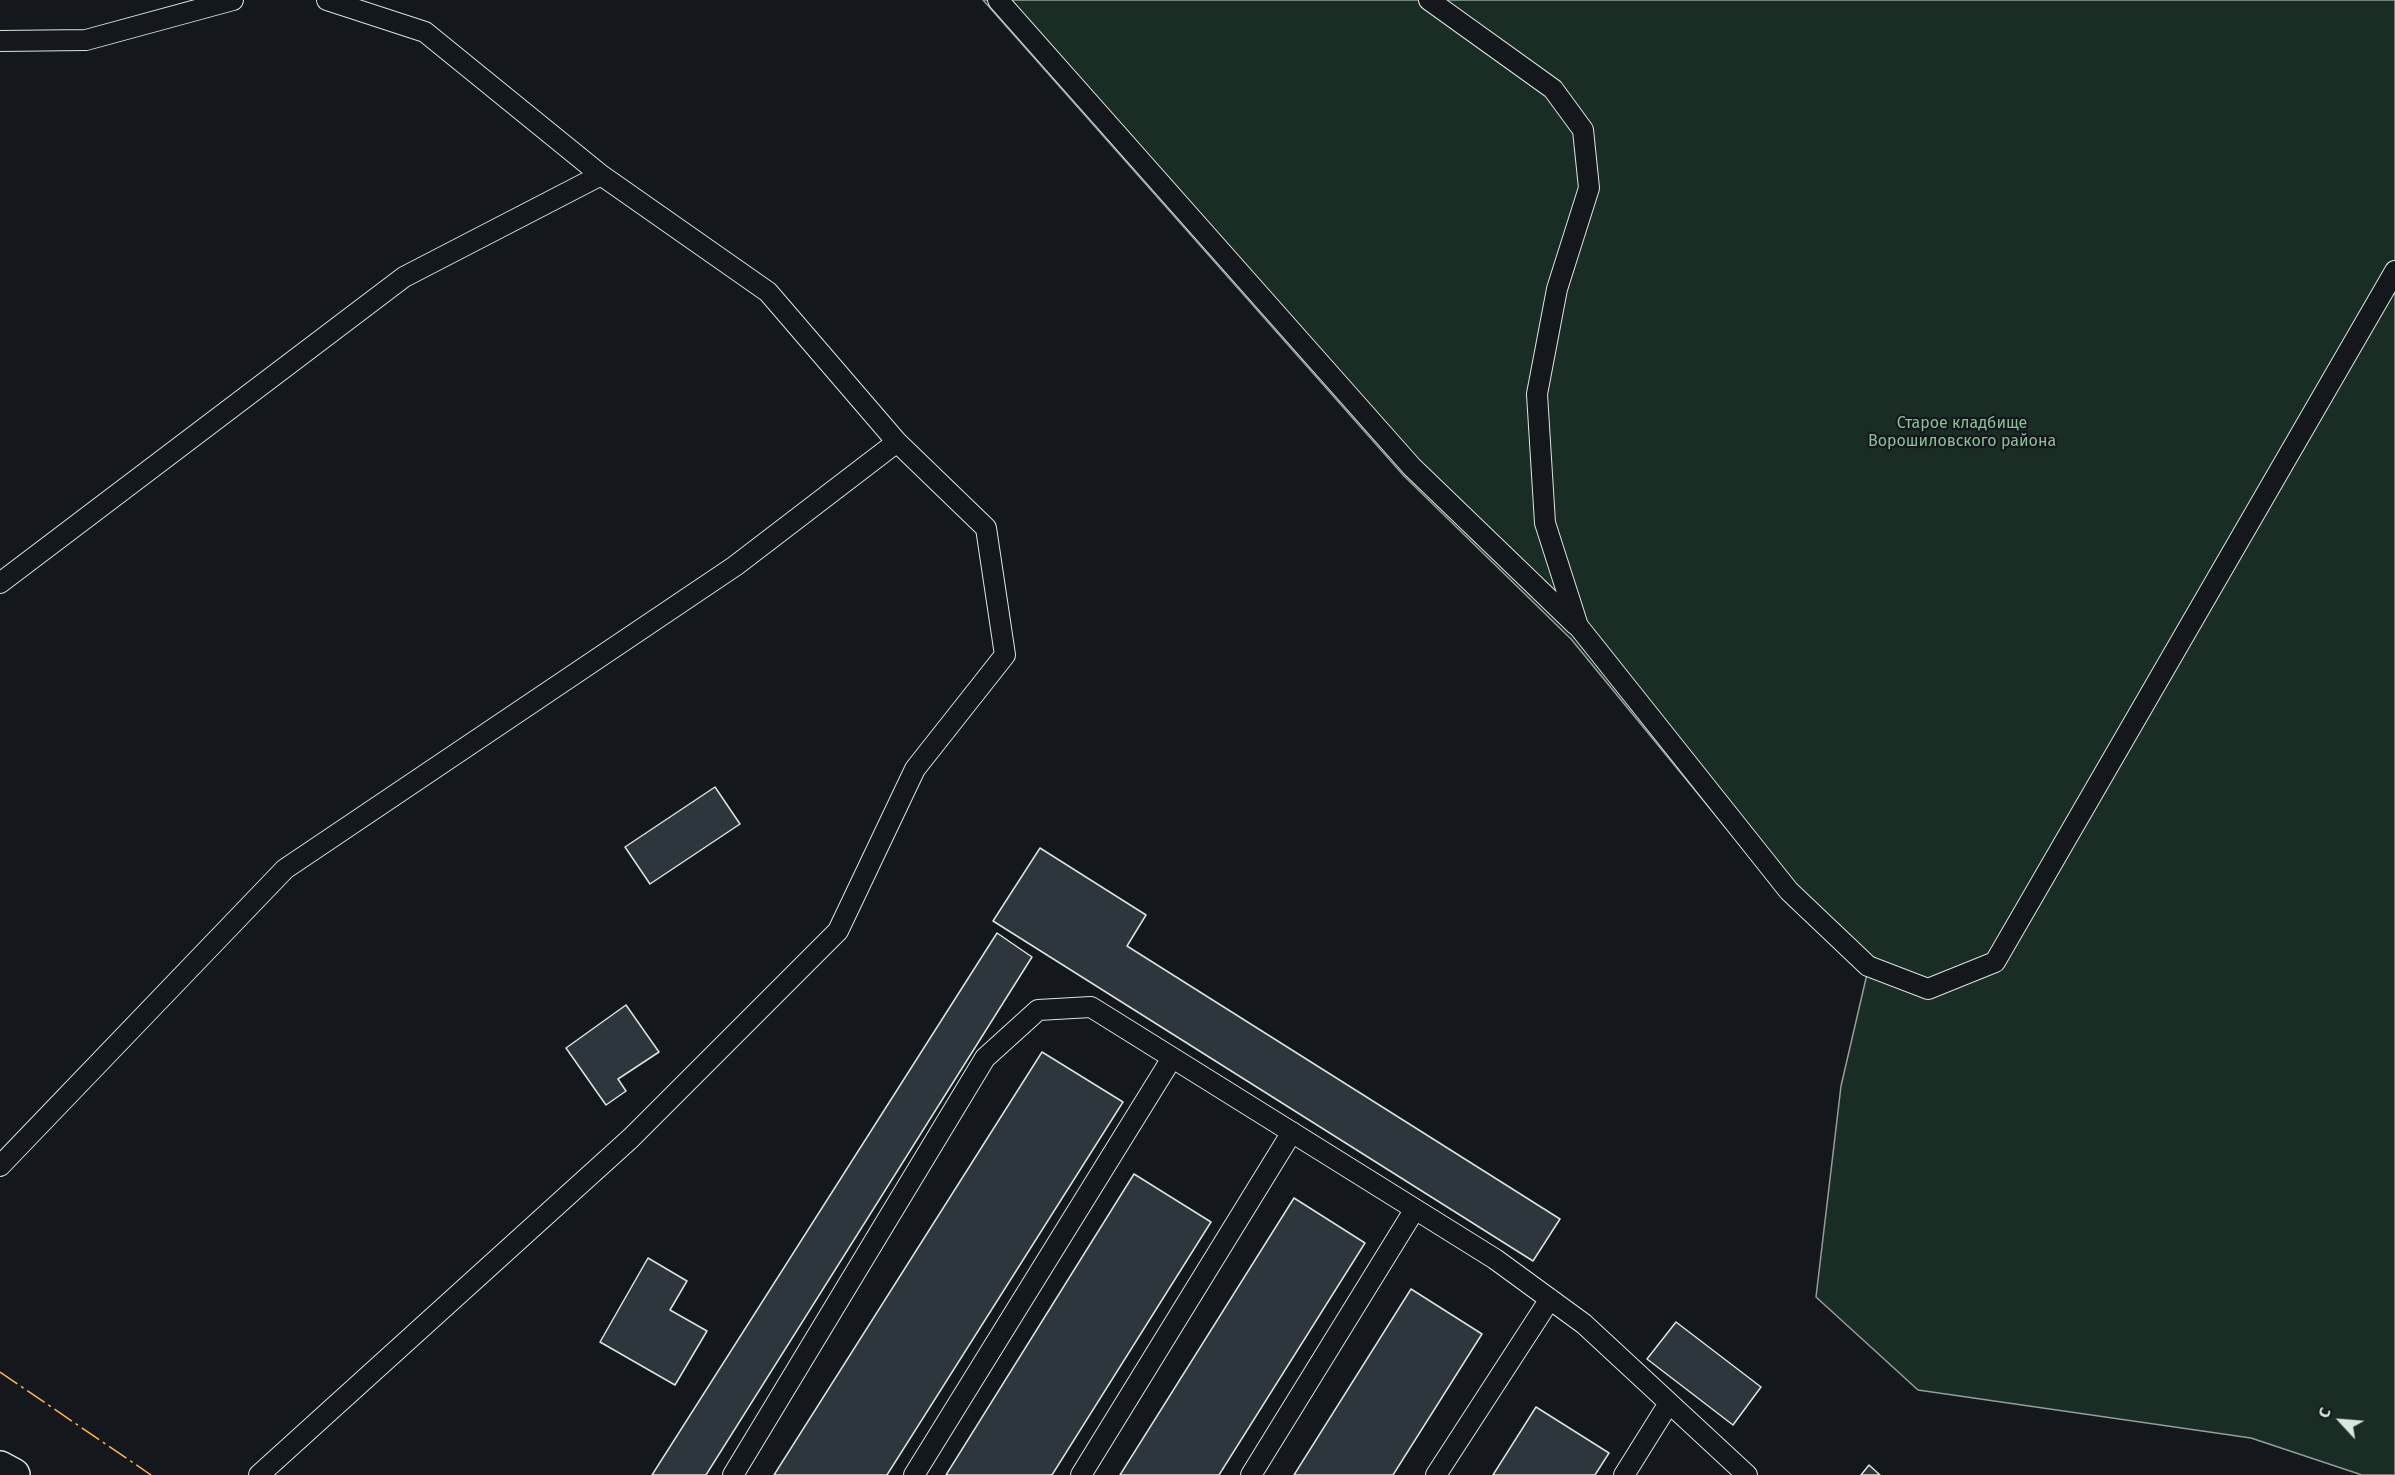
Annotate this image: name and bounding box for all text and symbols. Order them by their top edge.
park label: Старое кладбище Ворошиловского района [1868,414,2056,452]
north arrow [2311,1391,2371,1451]
text: С [2314,1405,2335,1421]

